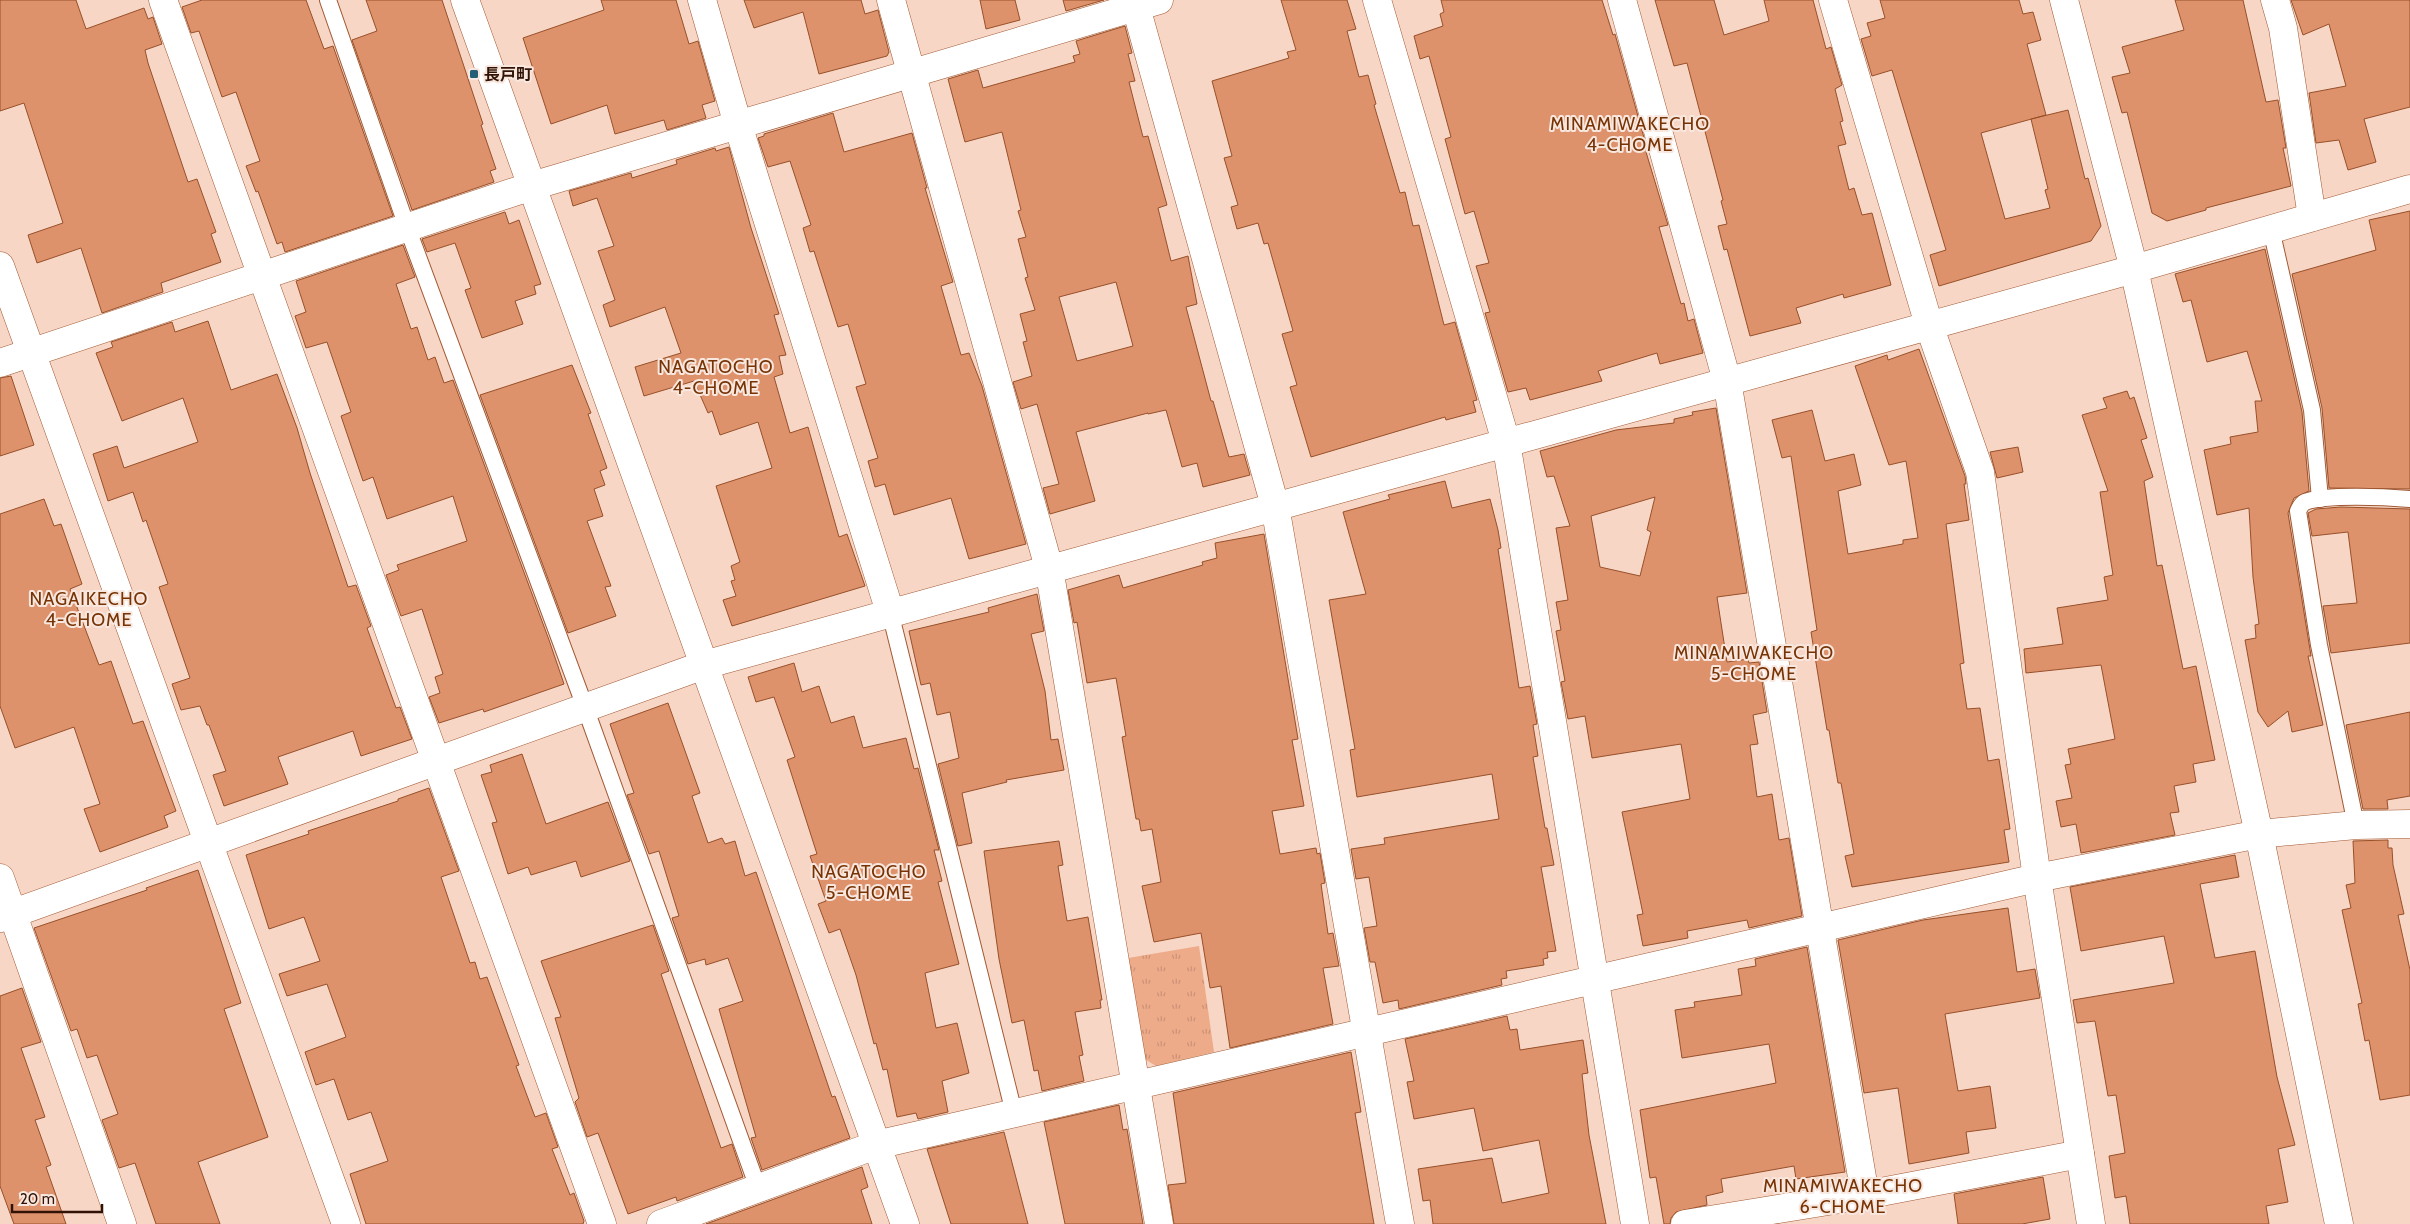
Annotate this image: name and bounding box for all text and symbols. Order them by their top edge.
place label: 長戸町 [484,65,532,84]
marker: 長戸町 [468,68,480,80]
district label: MINAMIWAKECHO 4-CHOME [1550,113,1710,156]
district label: NAGATOCHO 4-CHOME [658,356,774,399]
district label: NAGAIKECHO 4-CHOME [30,588,148,631]
district label: MINAMIWAKECHO 5-CHOME [1674,642,1834,685]
district label: NAGATOCHO 5-CHOME [811,861,927,904]
district label: MINAMIWAKECHO 6-CHOME [1763,1175,1923,1218]
scale bar [12,1182,102,1214]
text: 20 m [20,1190,55,1208]

